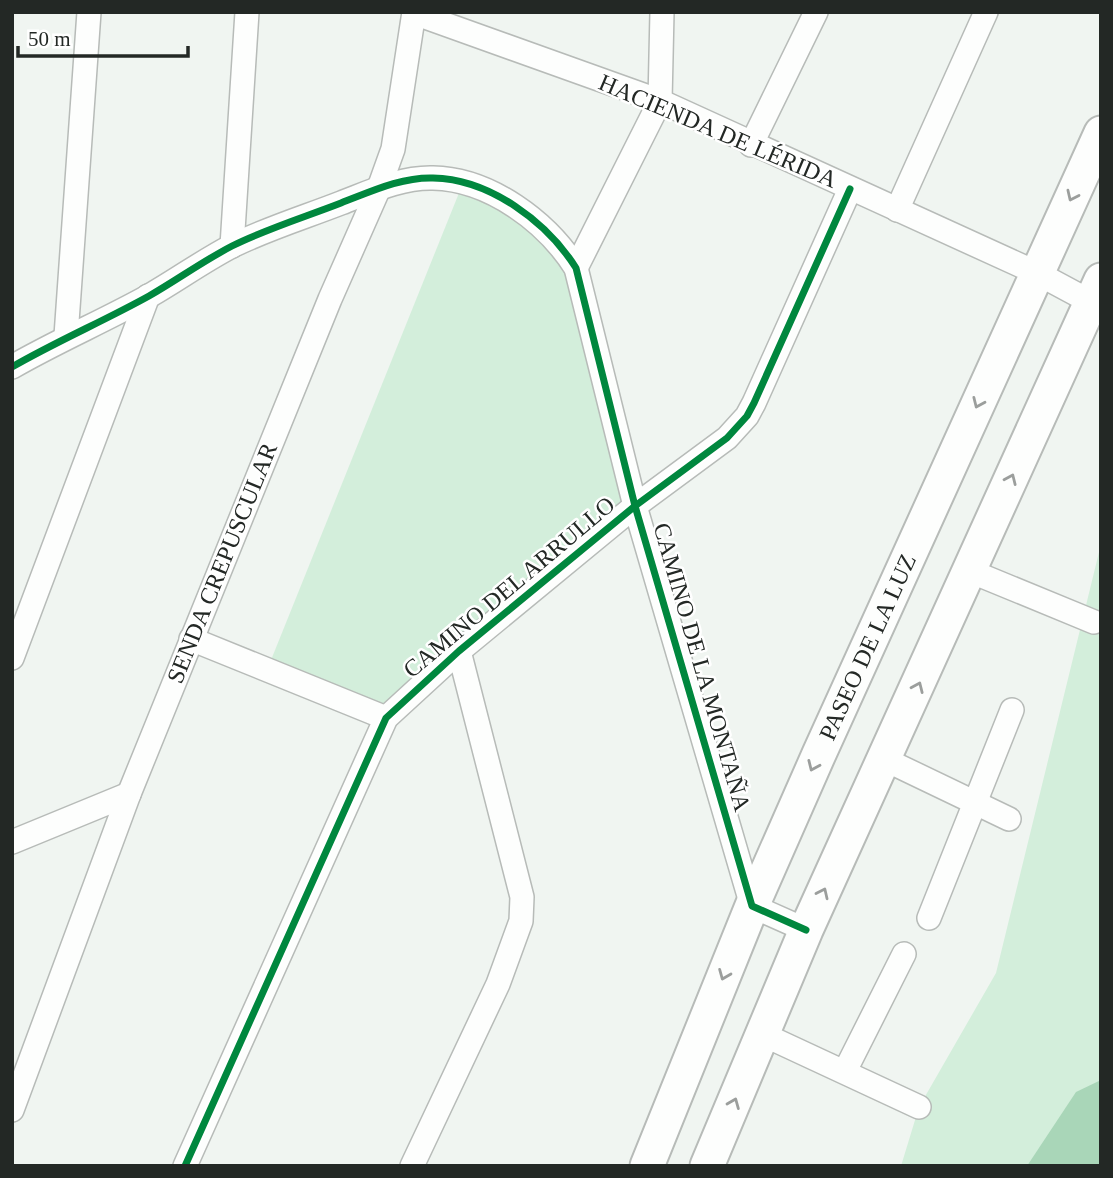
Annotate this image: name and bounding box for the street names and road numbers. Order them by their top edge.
street label: HACIENDA DE LÉRIDA [595,69,842,193]
street label: SENDA CREPUSCULAR [162,439,282,687]
street label: CAMINO DEL ARRULLO [398,491,620,683]
street label: CAMINO DE LA MONTAÑA [648,520,756,815]
street label: PASEO DE LA LUZ [814,550,921,744]

